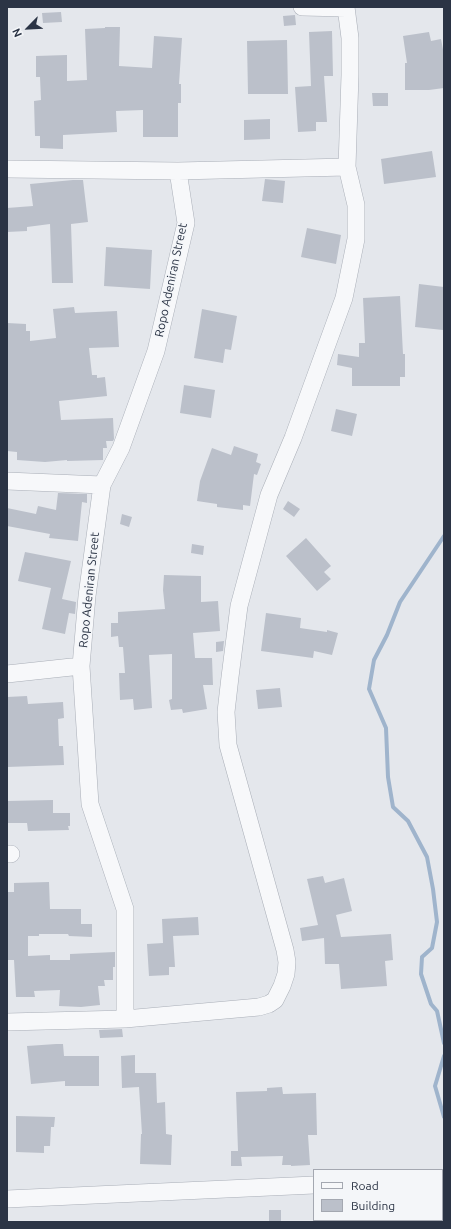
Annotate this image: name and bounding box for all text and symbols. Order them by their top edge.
north arrow [8,8,48,48]
text: N [10,27,24,39]
street label: Ropo Adeniran Street [152,222,190,338]
street label: Ropo Adeniran Street [76,531,102,649]
legend [313,1169,443,1221]
text: Road [351,1179,379,1192]
text: Building [351,1199,395,1212]

